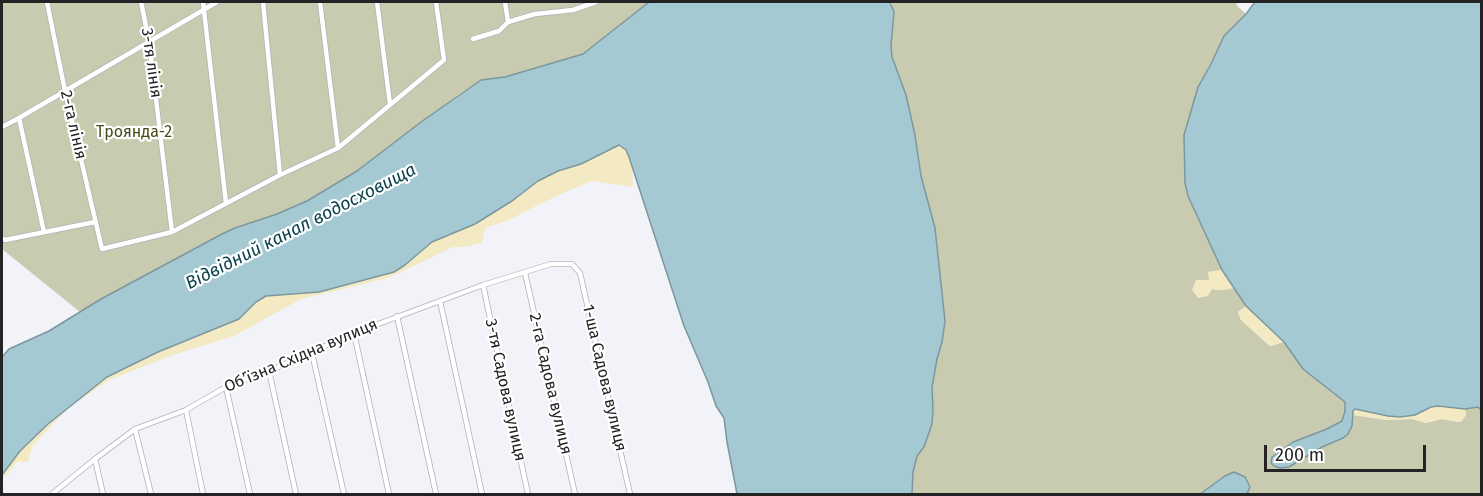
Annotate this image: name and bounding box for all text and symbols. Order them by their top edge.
street label: 3-тя лінія [137,27,165,99]
street label: 2-га лінія [56,89,90,161]
park label: Троянда-2 [96,123,172,143]
water label: Відвідний канал водосховища [182,159,420,295]
street label: 1-ша Садова вулиця [578,303,630,453]
street label: 2-га Садова вулиця [524,311,576,457]
street label: Обʼїзна Східна вулиця [221,315,381,397]
street label: 3-тя Садова вулиця [481,317,529,463]
scale bar [1267,433,1429,471]
text: 200 m [1275,444,1324,466]

